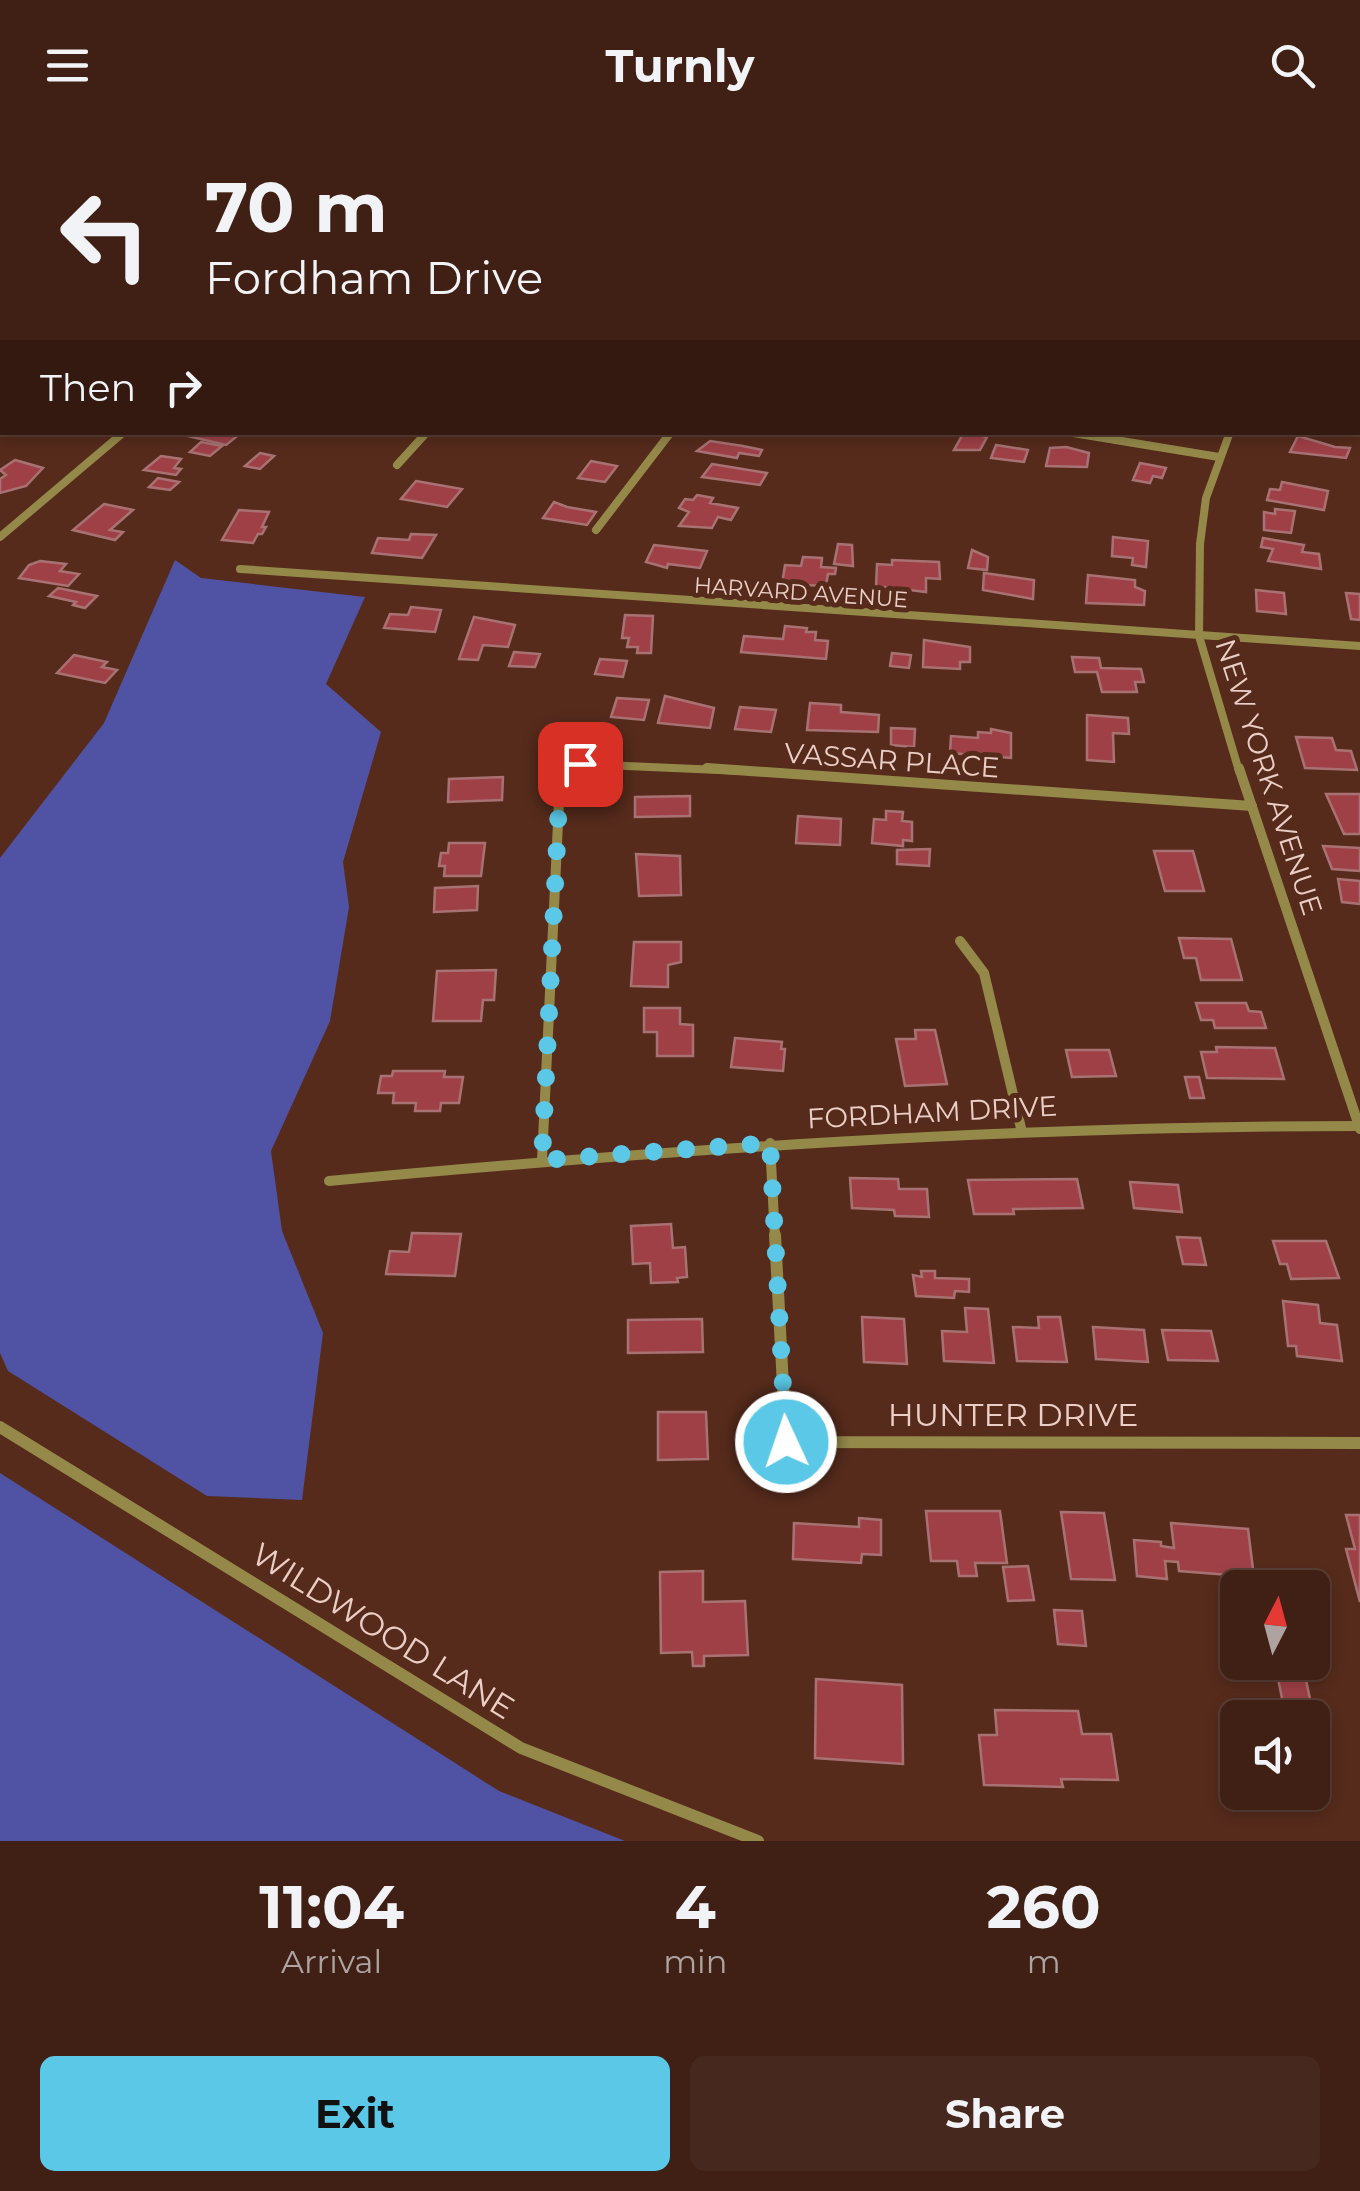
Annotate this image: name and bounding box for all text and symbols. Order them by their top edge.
icon: menu [40,38,95,93]
text: Turnly [606,38,754,93]
icon: search [1265,38,1320,93]
text: 70 m [205,164,388,250]
icon: left [40,170,170,300]
text: Fordham Drive [205,250,543,305]
icon: right [156,360,211,415]
text: Then [40,364,136,411]
street label: HARVARD AVENUE [693,572,909,613]
street label: NEW YORK AVENUE [1208,635,1330,919]
pin [538,722,623,807]
street label: VASSAR PLACE [783,736,1001,784]
icon: arrive [553,737,608,792]
street label: FORDHAM DRIVE [806,1088,1058,1136]
position arrow [734,1390,838,1494]
street label: HUNTER DRIVE [888,1395,1138,1434]
street label: WILDWOOD LANE [245,1534,522,1727]
north arrow [1220,1570,1330,1680]
map controls [1220,1570,1330,1810]
button: sound [1220,1700,1330,1810]
text: 11:04 [259,1870,404,1943]
text: 4 [675,1870,716,1943]
text: 260 [986,1870,1101,1943]
text: Arrival [281,1942,382,1981]
text: min [663,1942,727,1981]
text: m [1027,1942,1061,1981]
button: Exit [40,2056,670,2171]
button: Share [690,2056,1320,2171]

